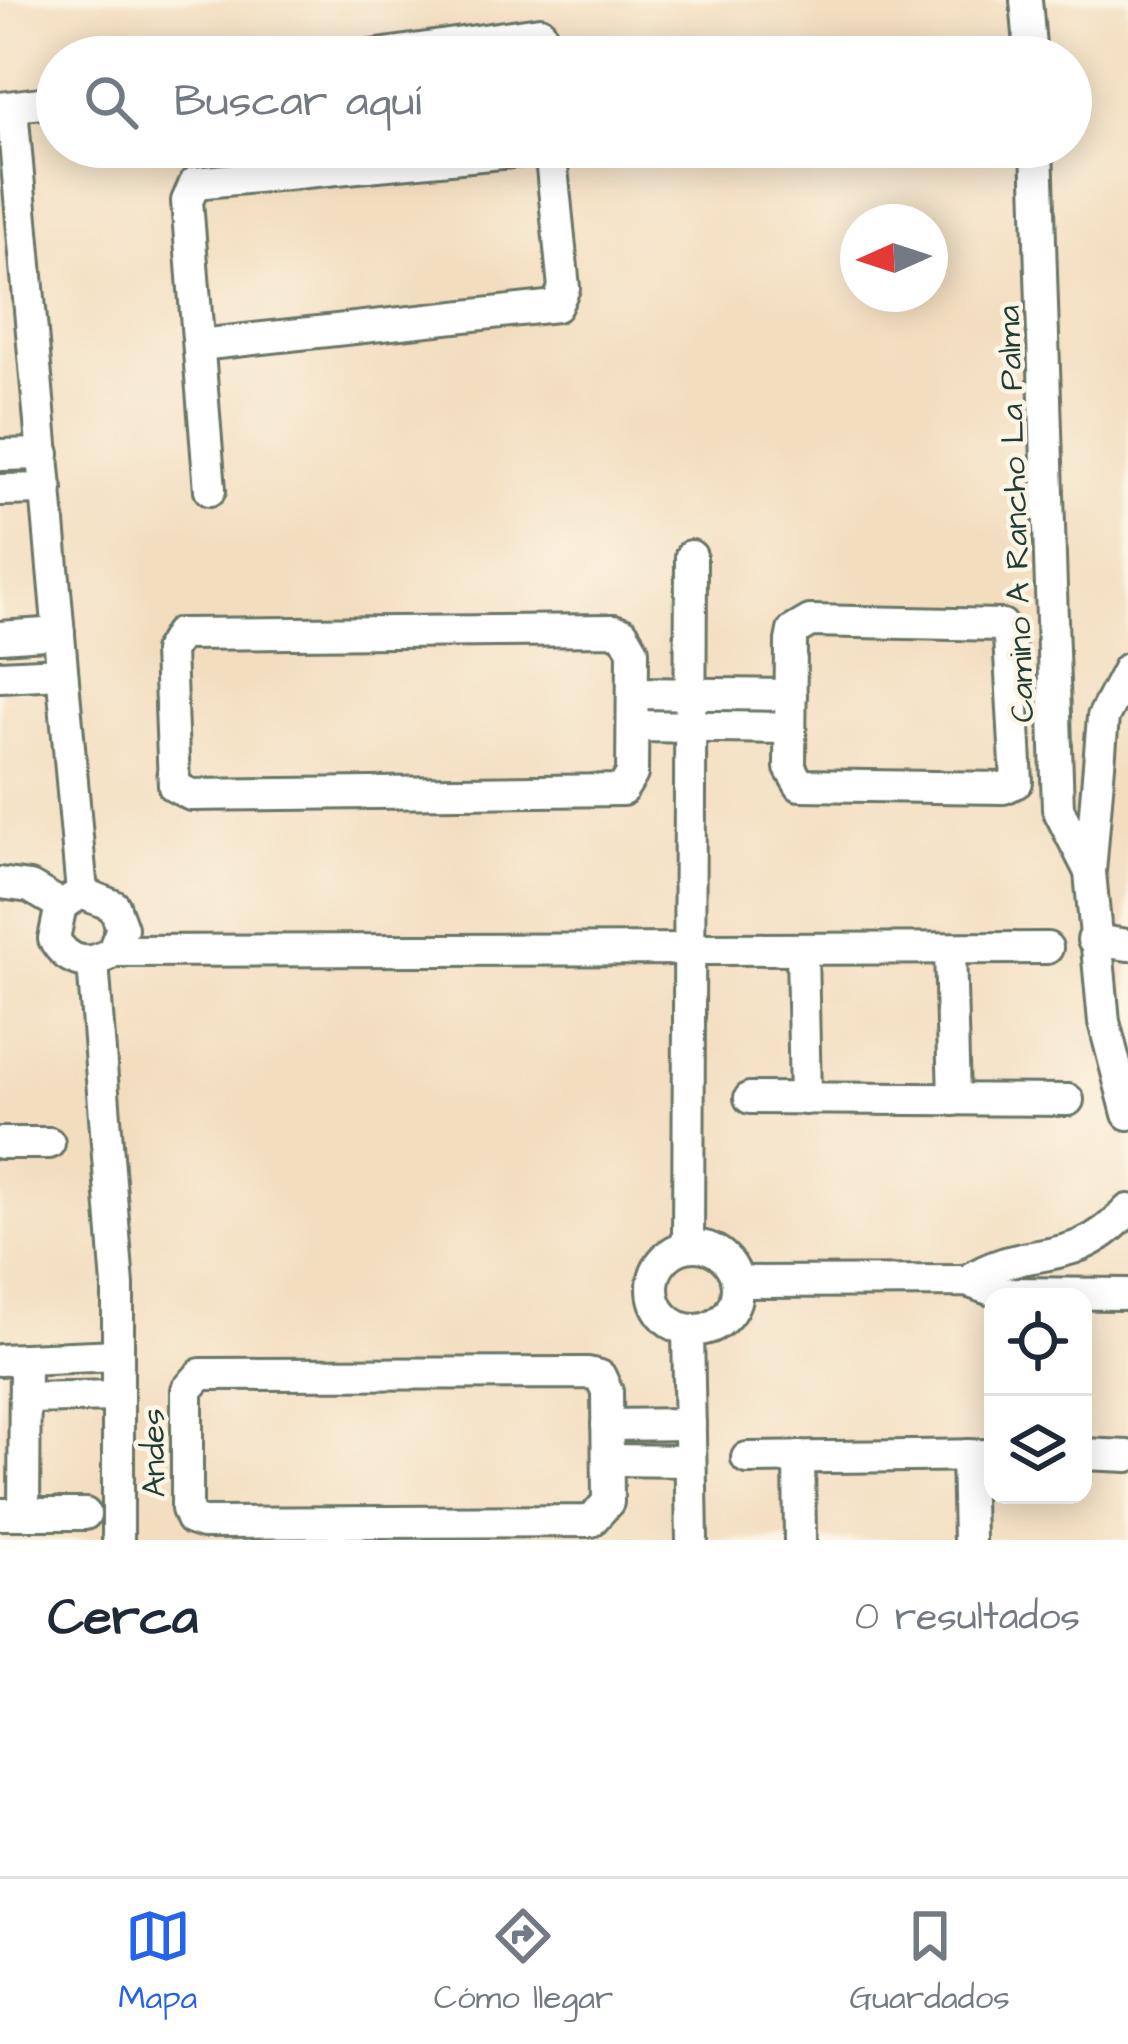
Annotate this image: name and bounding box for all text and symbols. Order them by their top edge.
search box [36,36,1092,168]
icon: search [78,69,144,135]
text: Buscar aquí [174,71,421,133]
north arrow [840,204,948,312]
street label: Camino A Rancho La Palma [986,304,1046,723]
map controls [984,1288,1092,1504]
button: locate [984,1288,1092,1396]
button: layers [984,1396,1092,1504]
street label: Andes [130,1408,178,1498]
text: Cerca [48,1583,198,1654]
text: 0 resultados [855,1591,1080,1645]
tab: Mapa [118,1903,197,2021]
tab: Cómo llegar [434,1903,613,2021]
tab: Guardados [850,1903,1010,2021]

